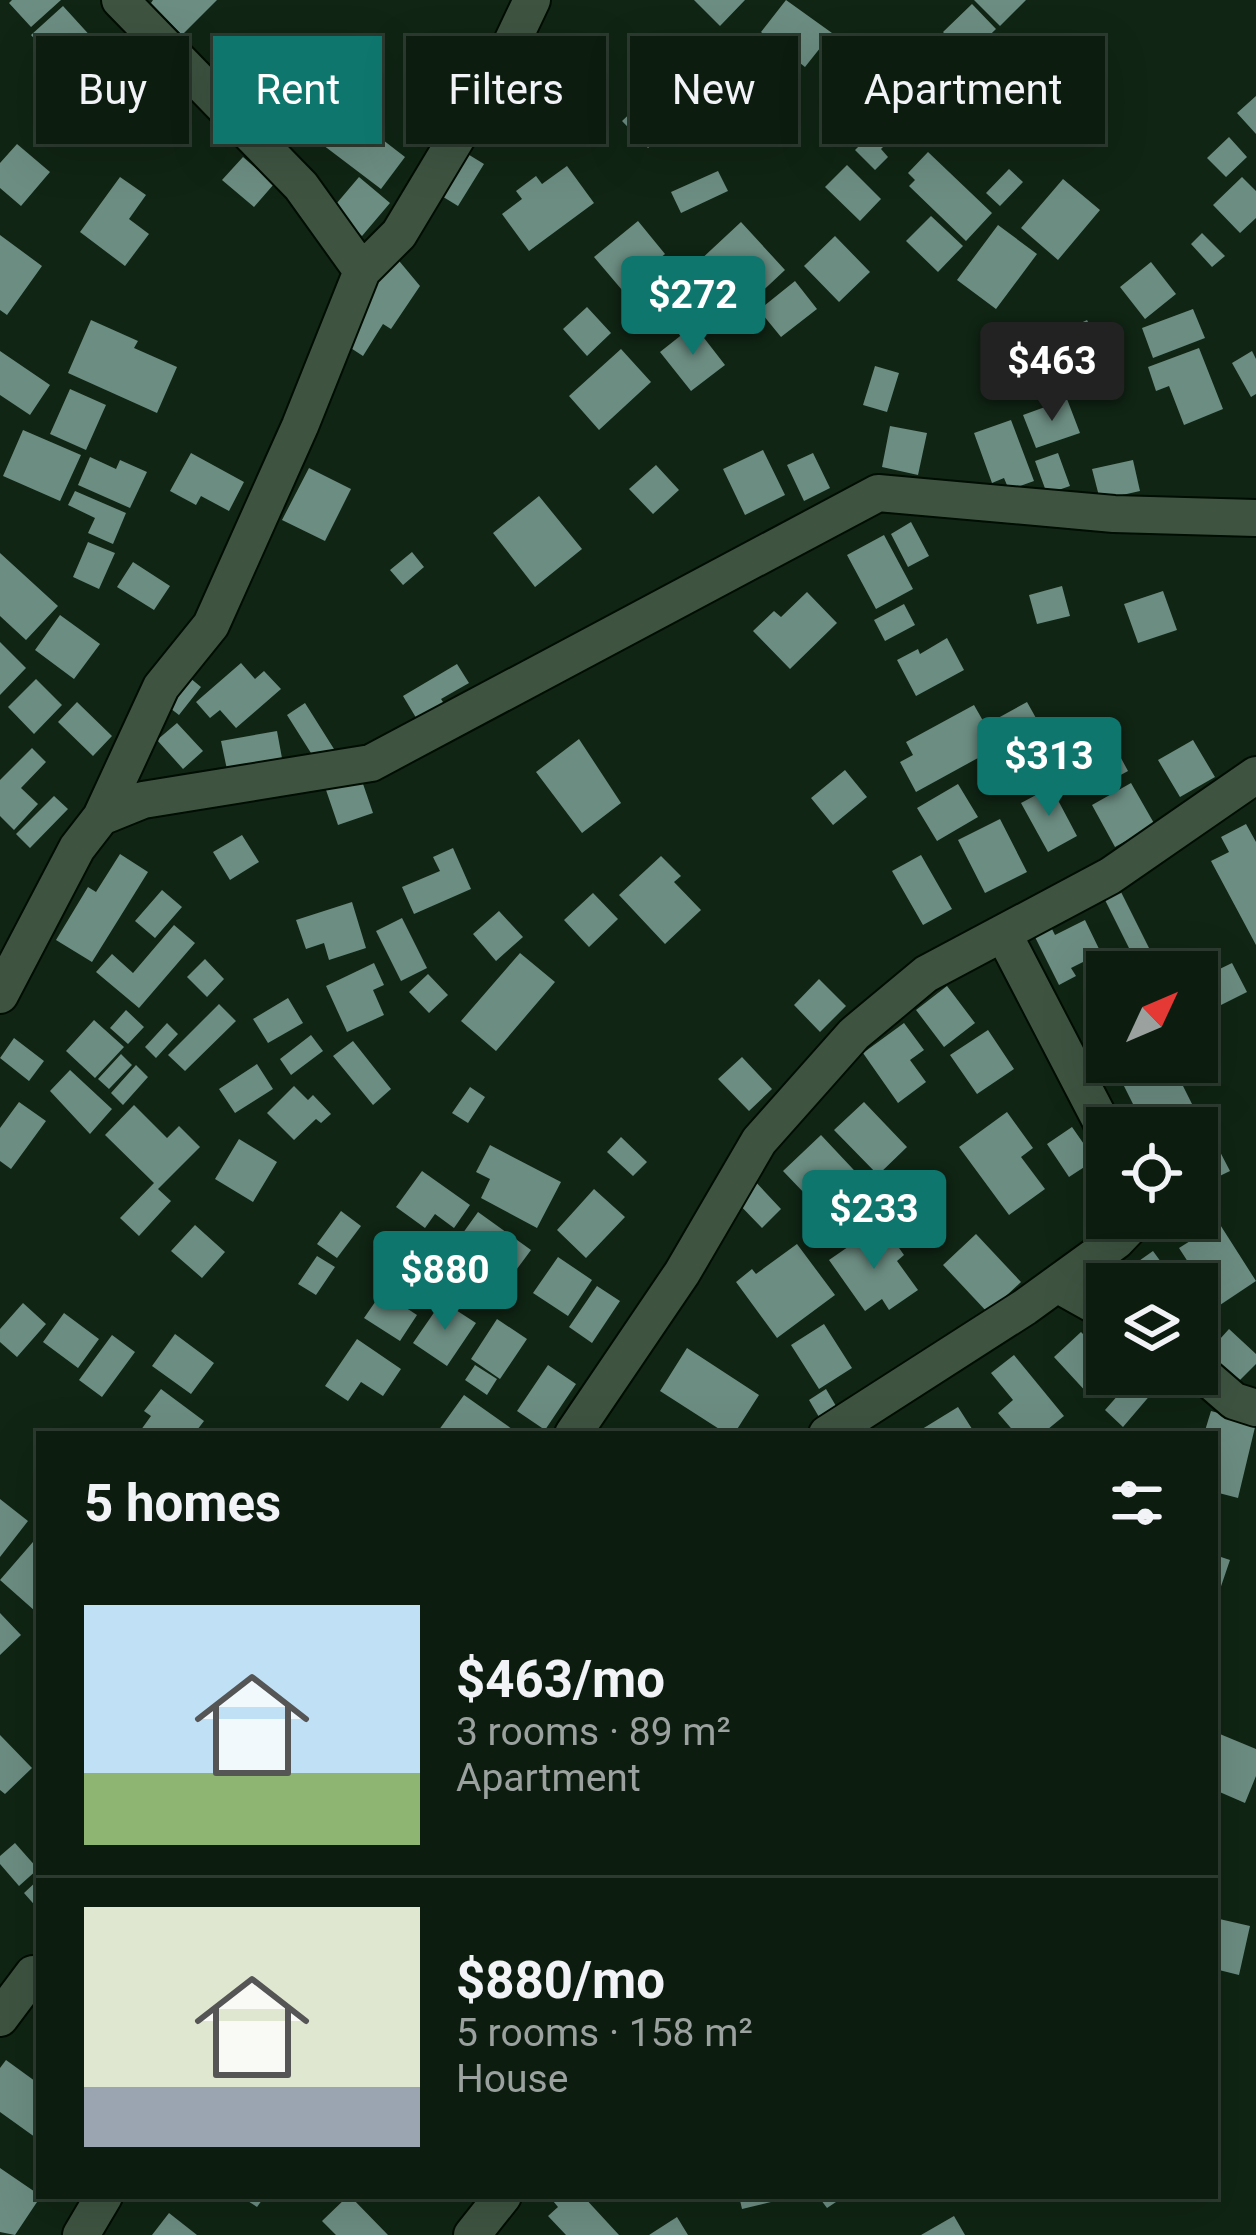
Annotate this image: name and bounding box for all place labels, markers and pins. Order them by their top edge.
pin: $272 [622,256,764,358]
pin: $463 [981,322,1123,424]
pin: $313 [978,717,1120,819]
pin: $233 [803,1170,945,1272]
pin: $880 [374,1231,516,1333]

